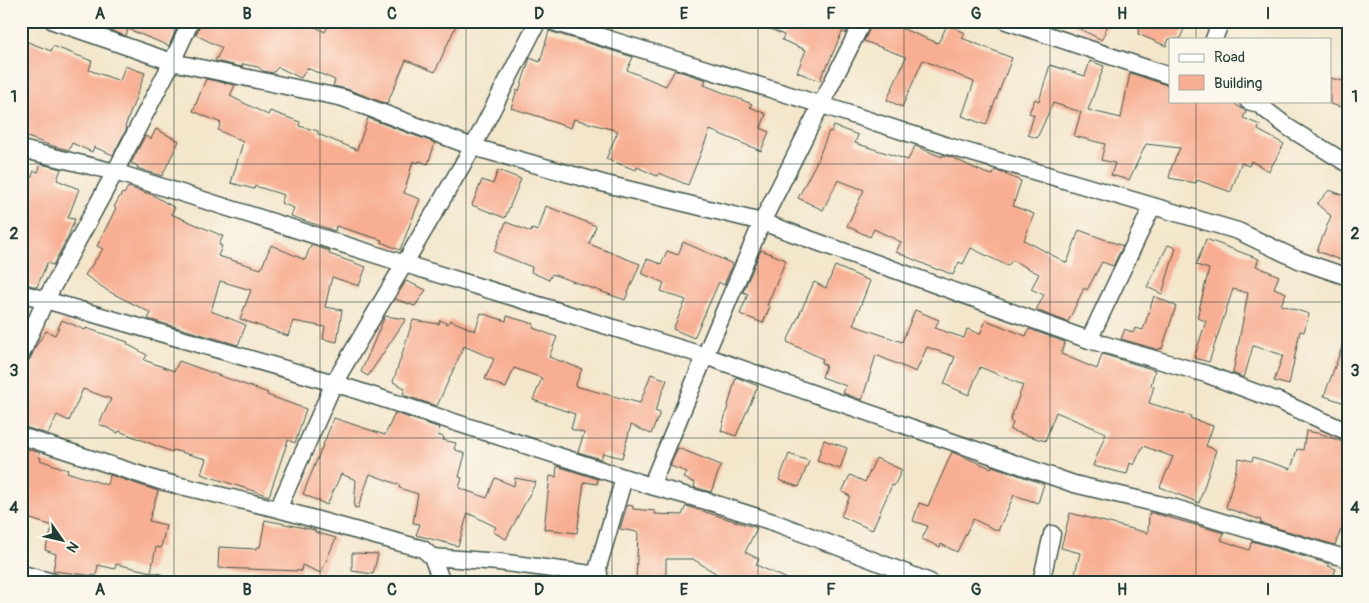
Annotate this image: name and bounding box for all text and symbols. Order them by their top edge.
text: A [95,4,106,24]
text: B [242,4,252,24]
text: C [387,4,397,24]
text: D [534,4,544,24]
text: E [680,4,689,24]
text: F [826,4,836,24]
text: G [971,4,982,24]
text: H [1117,4,1127,24]
text: I [1266,4,1270,24]
legend [1169,38,1332,102]
text: Road [1214,48,1245,67]
text: Building [1214,74,1262,93]
text: 1 [11,87,17,107]
text: 1 [1352,87,1358,107]
text: 2 [10,224,19,244]
text: 2 [1351,224,1360,244]
text: 3 [10,361,19,381]
text: 3 [1351,361,1360,381]
text: 4 [9,498,19,518]
text: 4 [1350,498,1360,518]
north arrow [38,516,88,566]
text: N [63,538,82,556]
text: A [95,580,106,600]
text: B [242,580,252,600]
text: C [387,580,397,600]
text: D [534,580,544,600]
text: E [680,580,689,600]
text: F [826,580,836,600]
text: G [971,580,982,600]
text: H [1117,580,1127,600]
text: I [1266,580,1270,600]

